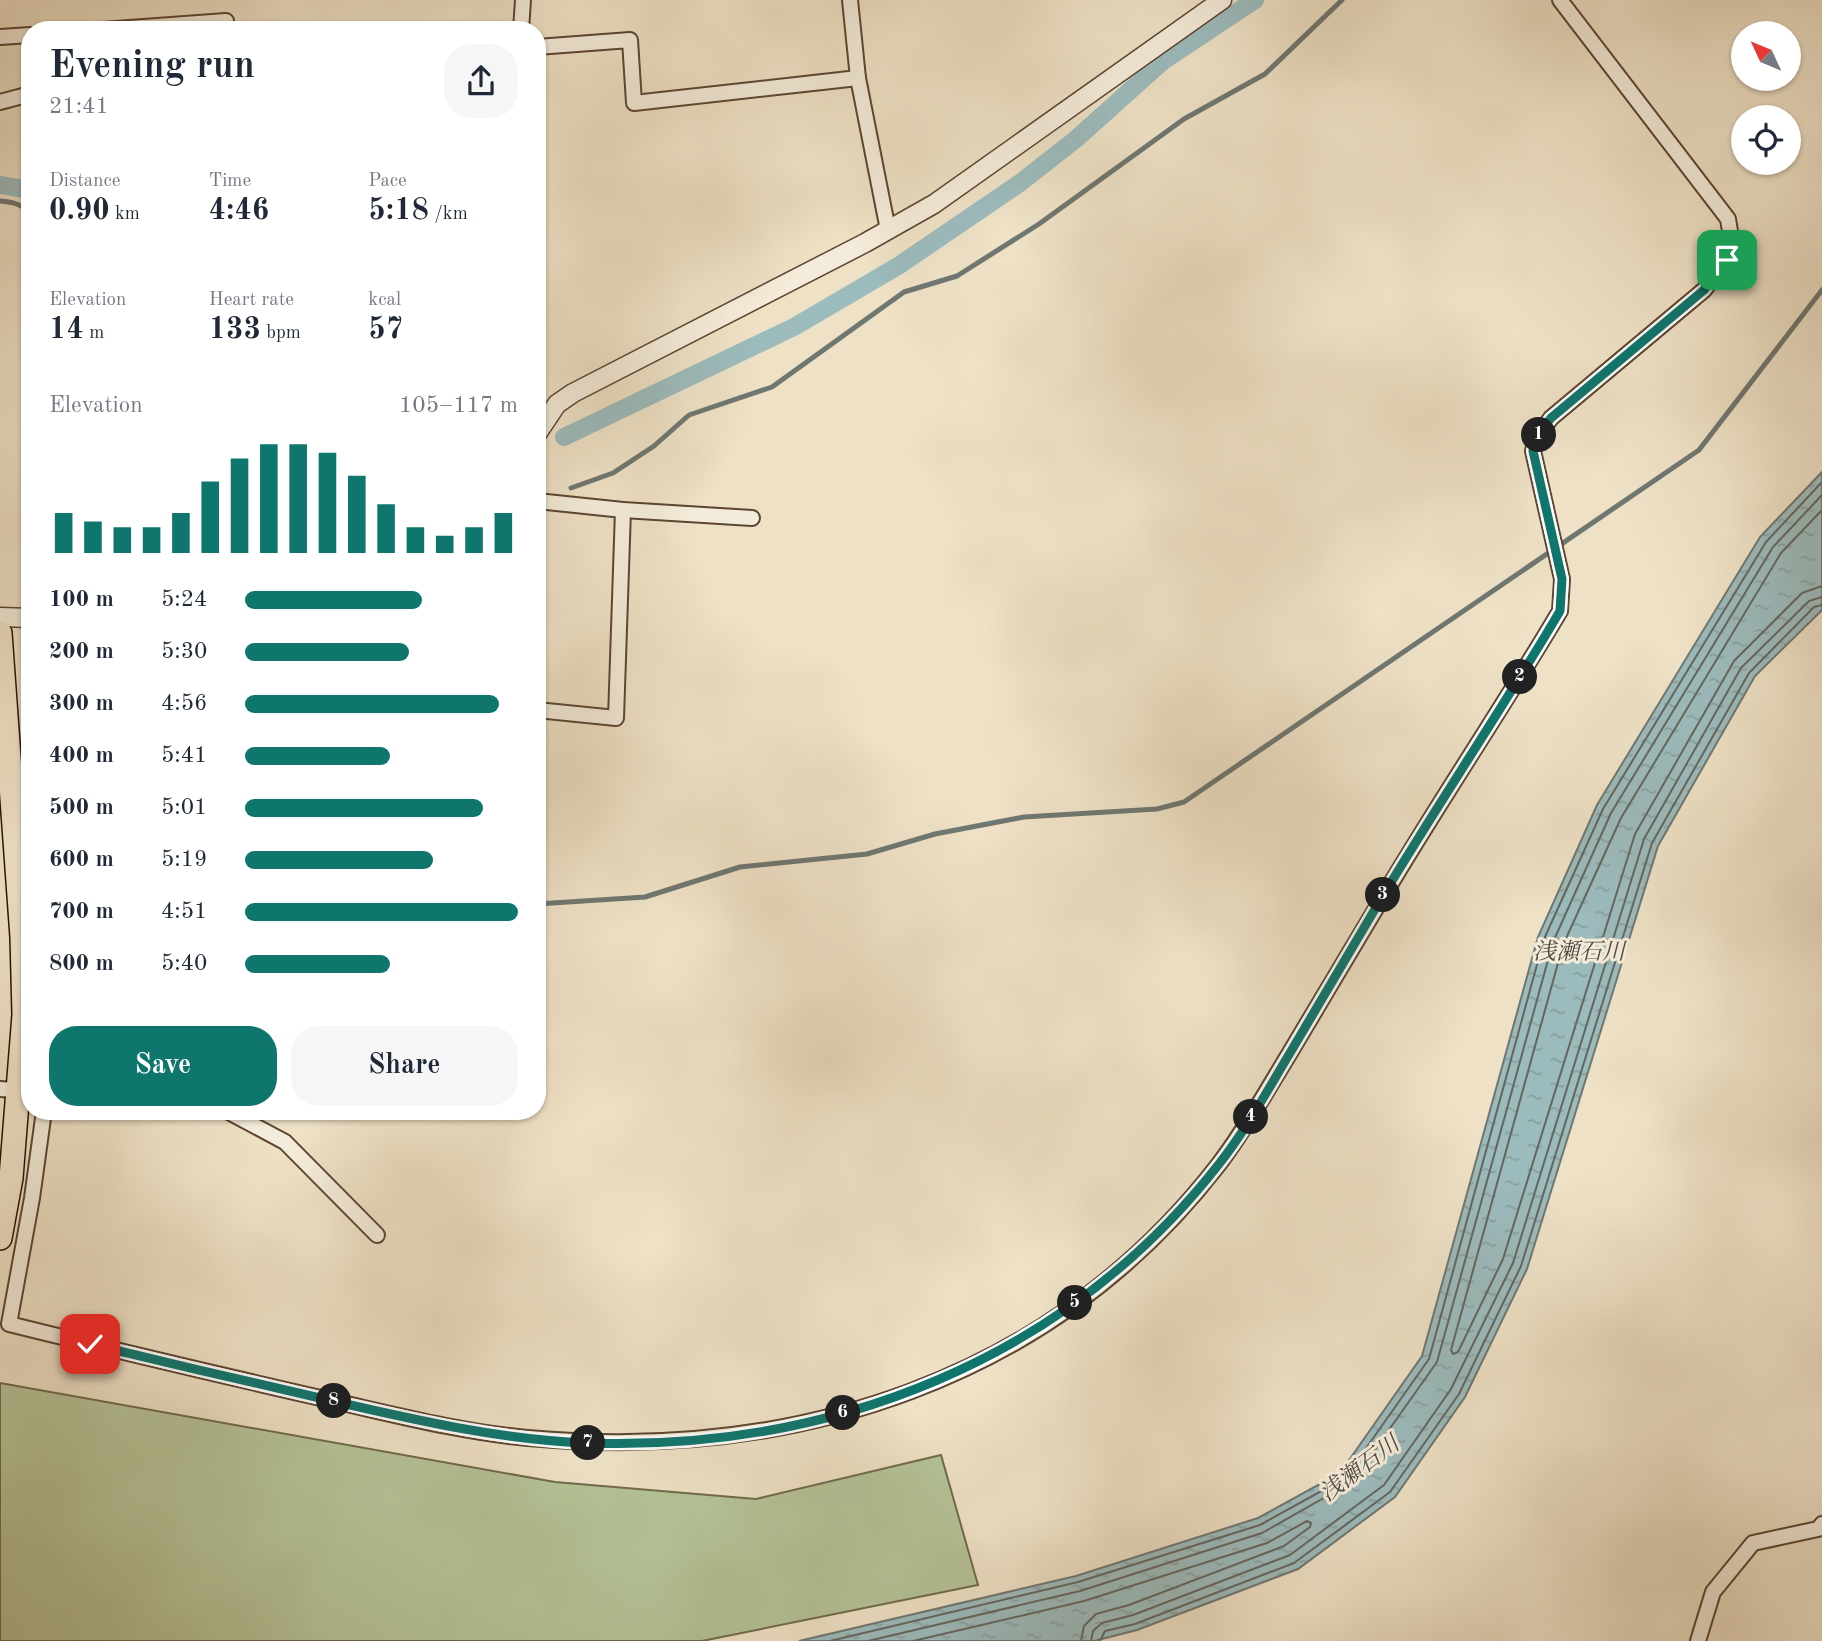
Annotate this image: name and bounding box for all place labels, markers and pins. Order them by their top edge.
pin [1697,230,1757,290]
pin: 1 [1522,418,1556,452]
pin: 2 [1502,660,1538,694]
pin: 3 [1366,878,1400,912]
pin: 4 [1234,1100,1268,1134]
pin: 5 [1058,1286,1092,1320]
pin [60,1314,120,1374]
pin: 8 [316,1384,352,1418]
pin: 6 [826,1396,860,1430]
pin: 7 [570,1426,606,1460]

